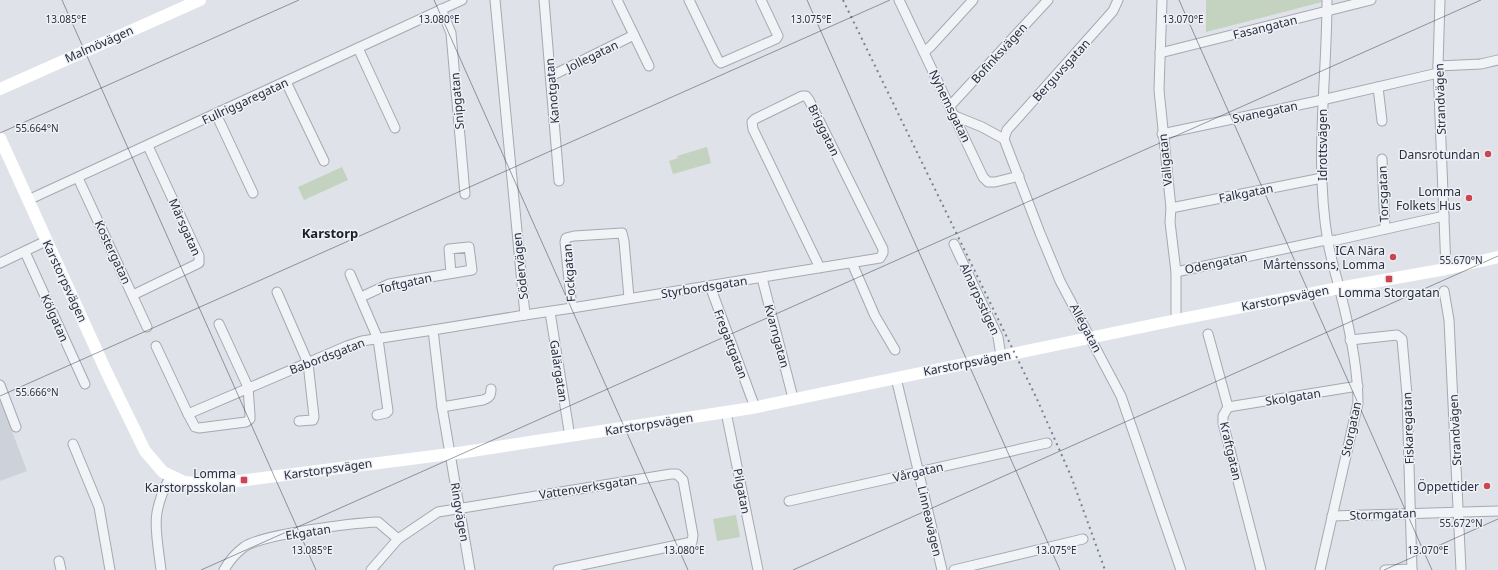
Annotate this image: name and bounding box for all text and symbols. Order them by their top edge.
street label: Fasangatan [1231,11,1299,43]
text: 13.085°E [45,12,87,26]
text: 13.080°E [418,12,460,26]
text: 13.075°E [790,12,832,26]
text: 13.070°E [1162,12,1204,26]
street label: Bofinksvägen [967,19,1031,87]
street label: Malmövägen [62,21,136,67]
street label: Berguvsgatan [1028,35,1094,105]
street label: Jollegatan [562,36,621,76]
street label: Kanotgatan [541,58,563,124]
street label: Strandvägen [1430,63,1450,135]
street label: Nyhemsgatan [925,67,975,145]
street label: Snipgatan [446,72,468,130]
street label: Fullriggaregatan [199,74,291,128]
street label: Svanegatan [1231,97,1299,127]
street label: Briggatan [804,101,844,159]
street label: Idrottsvägen [1314,109,1331,181]
text: 55.664°N [15,121,59,135]
street label: Vallgatan [1154,133,1176,187]
place label: Dansrotundan [1399,146,1480,163]
marker: Dansrotundan [1483,149,1493,159]
street label: Torsgatan [1374,166,1392,222]
street label: Falkgatan [1217,179,1275,207]
place label: Lomma Folkets Hus [1396,183,1461,214]
marker: Lomma Folkets Hus [1464,193,1474,203]
street label: Märsgatan [165,196,205,258]
street label: Kostergatan [91,217,135,287]
district label: Karstorp [302,224,358,242]
street label: Södervägen [508,232,532,300]
street label: Karstorpsvägen [39,237,91,325]
place label: ICA Nära Mårtenssons, Lomma [1263,242,1385,273]
street label: Fockgatan [558,243,580,303]
street label: Odengatan [1183,248,1249,278]
marker: ICA Nära Mårtenssons, Lomma [1388,252,1398,262]
text: 55.670°N [1439,253,1483,267]
street label: Alnarpsstigen [956,260,1004,338]
street label: Toftgatan [377,269,433,297]
street label: Styrbordsgatan [660,272,748,302]
marker: Lomma Storgatan [1384,274,1394,284]
street label: Karstorpsvägen [1240,281,1330,315]
place label: Lomma Storgatan [1338,284,1440,301]
street label: Kölgatan [37,292,73,344]
street label: Allégatan [1066,301,1106,355]
street label: Kvarngatan [760,302,794,370]
street label: Fregattgatan [710,307,752,381]
street label: Babordsgatan [287,334,367,378]
street label: Galärgatan [546,339,572,403]
street label: Karstorpsvägen [922,346,1012,380]
street label: Skolgatan [1264,384,1322,410]
text: 55.666°N [15,385,59,399]
street label: Fiskaregatan [1398,392,1418,464]
street label: Strandvägen [1445,394,1465,466]
street label: Storgatan [1337,400,1365,458]
street label: Karstorpsvägen [604,409,694,439]
street label: Kraftgatan [1216,420,1246,482]
street label: Karstorpsvägen [283,454,373,484]
street label: Vårgatan [891,458,945,486]
place label: Lomma Karstorpsskolan [145,465,236,496]
street label: Pilgatan [729,467,755,515]
street label: Vattenverksgatan [538,471,638,503]
marker: Lomma Karstorpsskolan [239,475,249,485]
place label: Öppettider [1417,478,1479,495]
street label: Ringvägen [446,481,474,543]
marker: Öppettider [1482,481,1492,491]
street label: Linneavägen [914,484,946,558]
street label: Stormgatan [1349,504,1417,524]
text: 55.672°N [1439,516,1483,530]
street label: Ekgatan [284,520,332,544]
text: 13.085°E [291,543,333,557]
text: 13.080°E [663,543,705,557]
text: 13.075°E [1035,543,1077,557]
text: 13.070°E [1407,543,1449,557]

